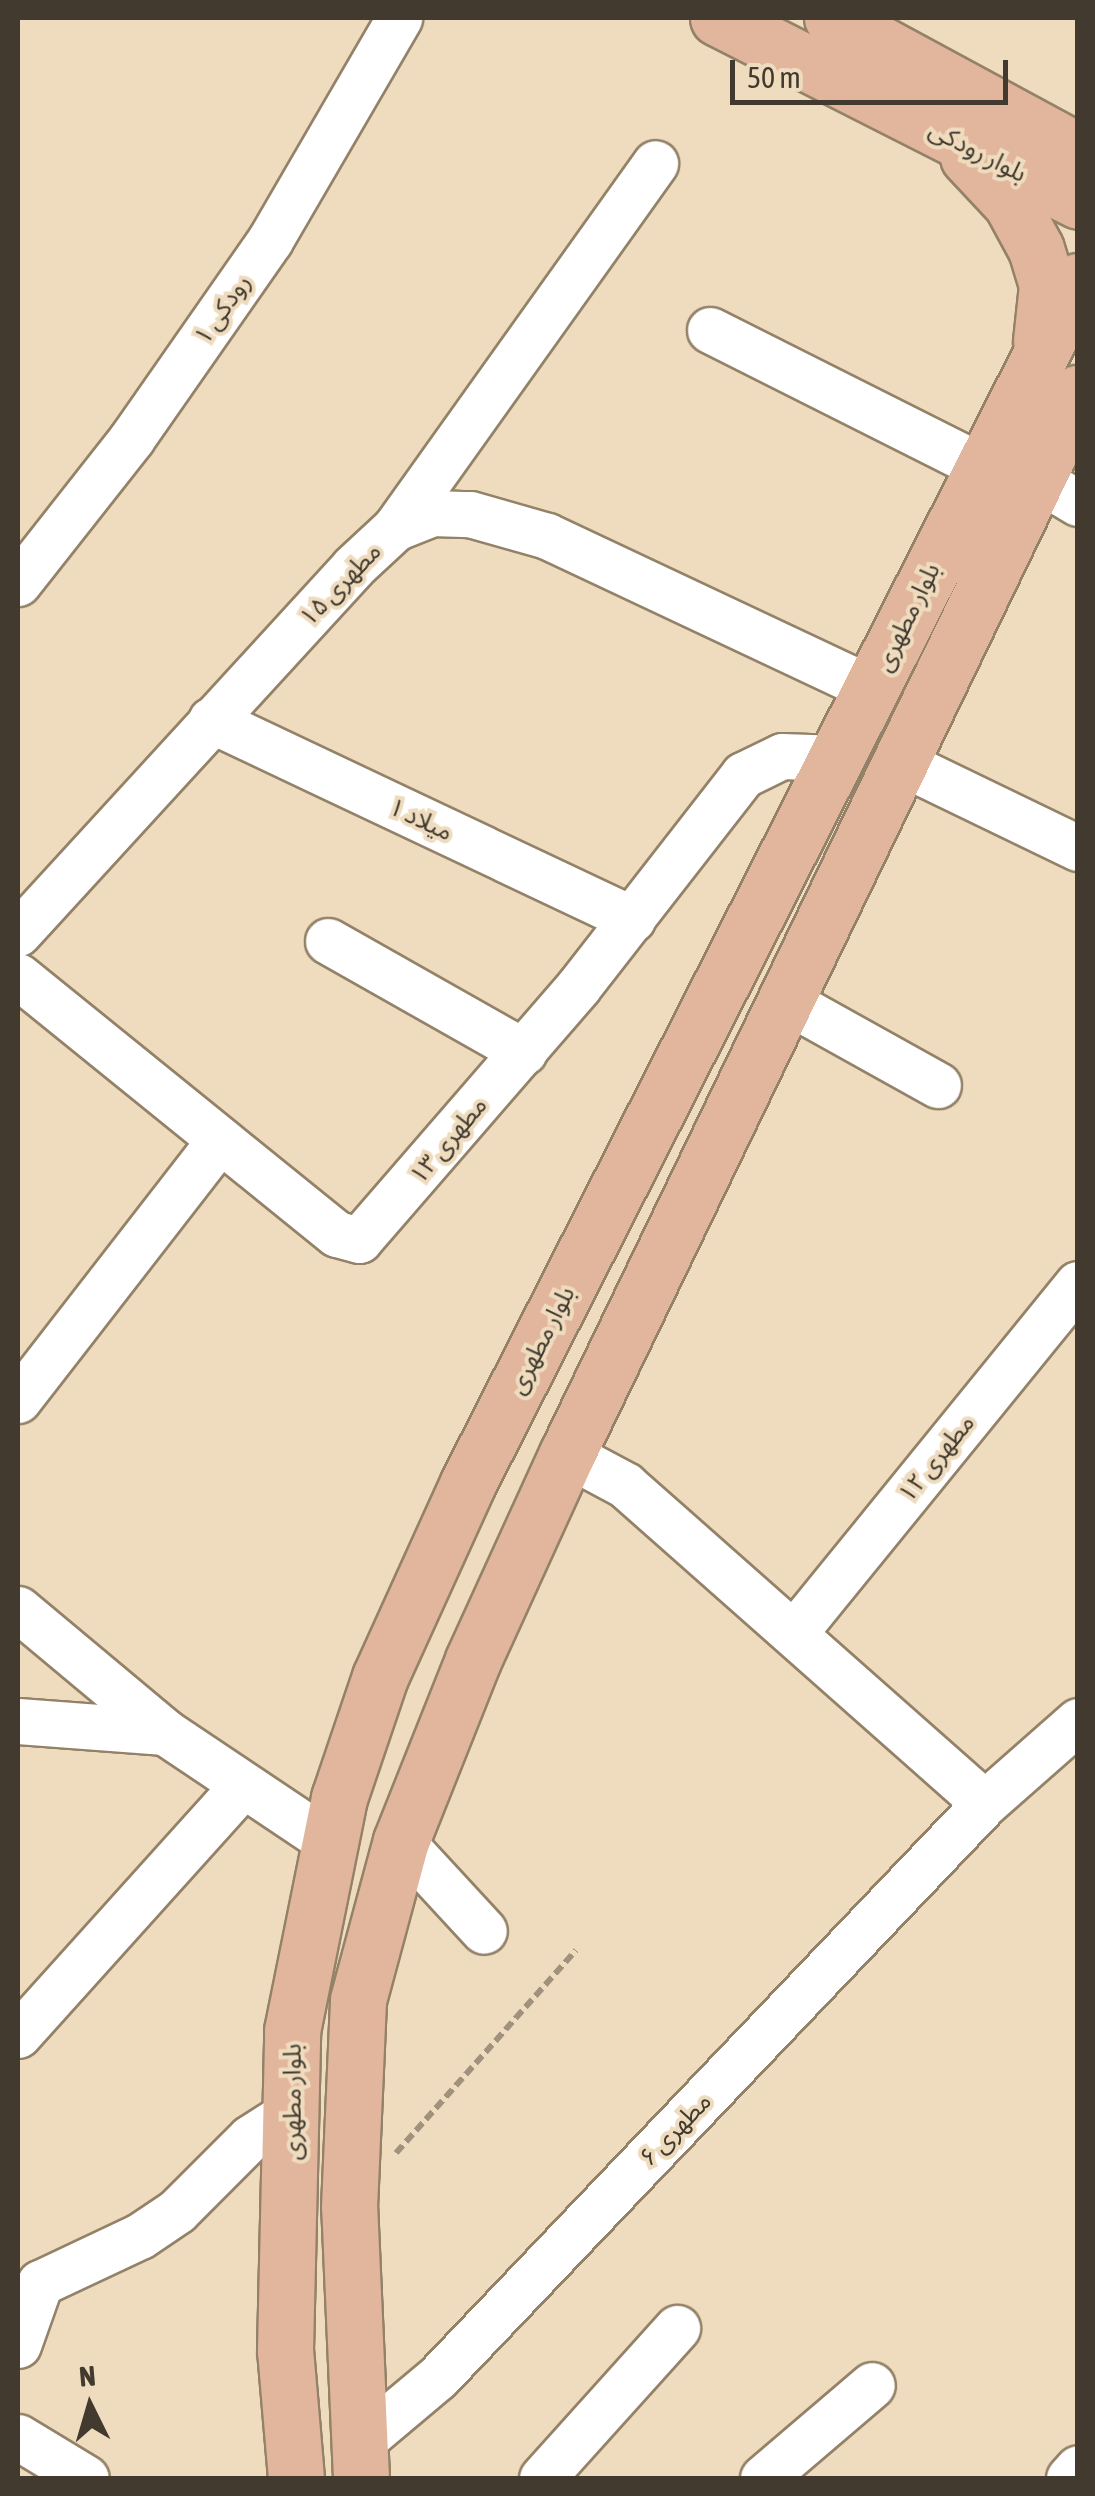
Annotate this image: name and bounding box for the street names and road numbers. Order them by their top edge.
street label: بلوار رودکی [924,114,1032,188]
street label: رودکی ۱ [187,268,257,350]
street label: مطهری ۱۵ [293,536,387,632]
street label: بلوار مطهری [868,558,946,676]
street label: میلاد ۱ [384,791,458,847]
street label: مطهری ۱۳ [403,1090,493,1190]
street label: بلوار مطهری [501,1281,581,1399]
street label: مطهری ۱۲ [891,1408,981,1508]
street label: بلوار مطهری [277,2043,307,2161]
street label: مطهری ۶ [633,2086,717,2172]

